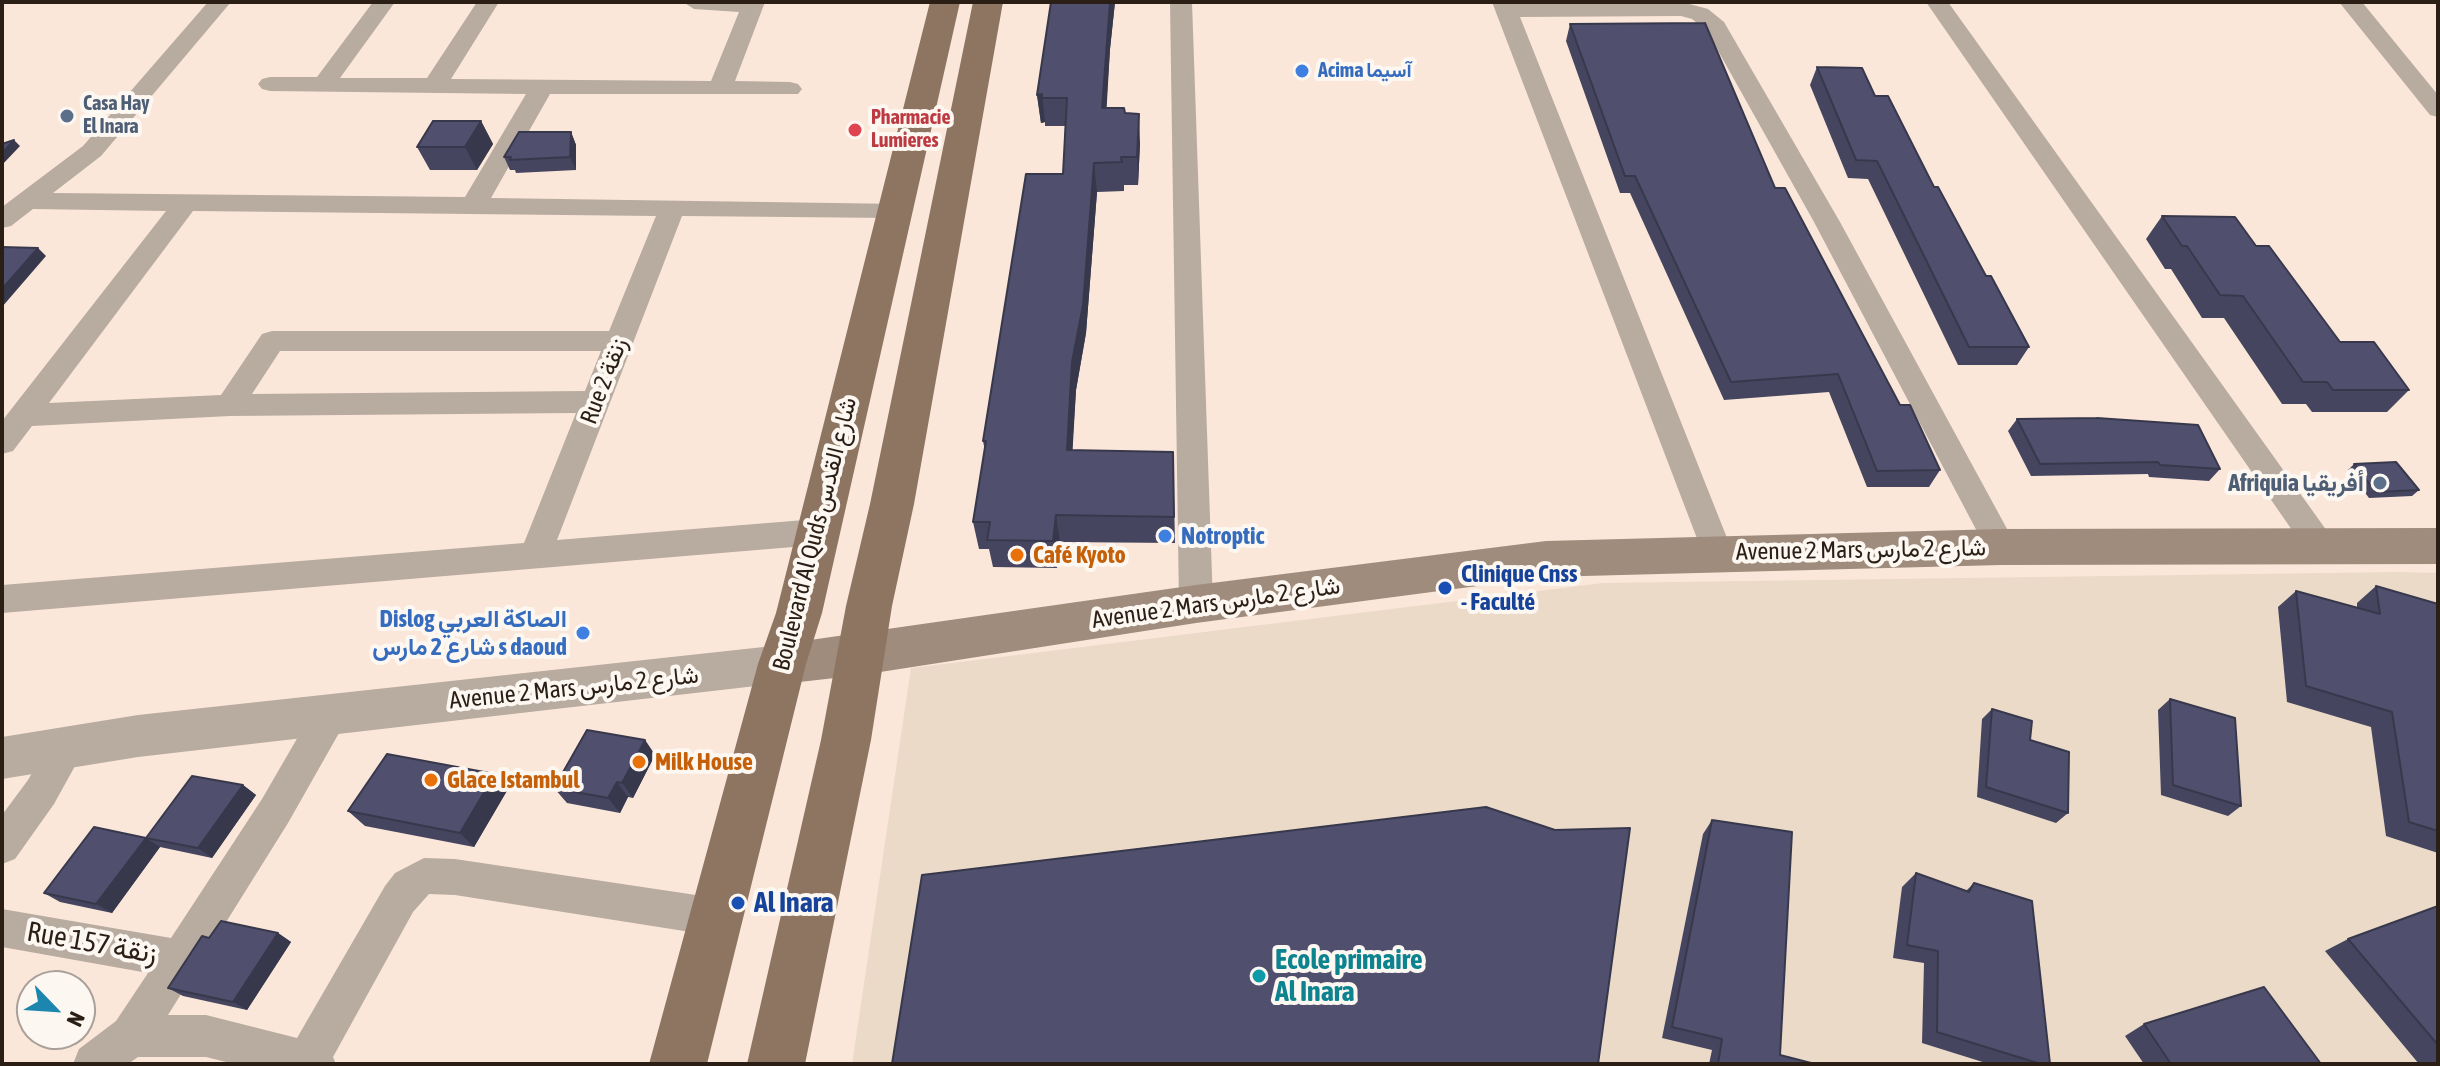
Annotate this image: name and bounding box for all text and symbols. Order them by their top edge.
place label: Acima آسيما [1318,59,1412,83]
marker: Acima آسيما [1293,62,1311,80]
place label: Casa Hay El Inara [83,92,150,139]
place label: Pharmacie Lumieres [871,106,950,153]
marker: Casa Hay El Inara [58,107,76,125]
marker: Pharmacie Lumieres [846,121,864,139]
street label: Rue 2 زنقة [574,334,634,428]
street label: Boulevard Al Quds شارع القدس [767,394,863,674]
place label: Afriquia أفريقيا [2228,469,2364,497]
marker: Afriquia أفريقيا [2371,474,2389,492]
place label: Notroptic [1181,522,1264,550]
marker: Notroptic [1156,527,1174,545]
street label: Avenue 2 Mars شارع 2 مارس [1736,533,1986,567]
place label: Café Kyoto [1033,541,1126,569]
marker: Café Kyoto [1008,546,1026,564]
place label: Clinique Cnss - Faculté [1461,560,1577,616]
street label: Avenue 2 Mars شارع 2 مارس [1090,571,1342,635]
marker: Clinique Cnss - Faculté [1436,579,1454,597]
place label: Dislog الصاكة العربي شارع 2 مارس s daoud [372,605,567,661]
marker: Dislog الصاكة العربي شارع 2 مارس s daoud [574,624,592,642]
street label: Avenue 2 Mars شارع 2 مارس [448,661,700,715]
place label: Milk House [655,748,753,776]
marker: Milk House [630,753,648,771]
place label: Glace Istambul [447,766,580,794]
marker: Glace Istambul [422,771,440,789]
place label: Al Inara [754,886,833,920]
marker: Al Inara [729,894,747,912]
street label: Rue 157 زنقة [24,915,160,971]
place label: Ecole primaire Al Inara [1275,943,1423,1009]
marker: Ecole primaire Al Inara [1250,967,1268,985]
north arrow [16,970,96,1050]
text: N [61,1008,90,1031]

